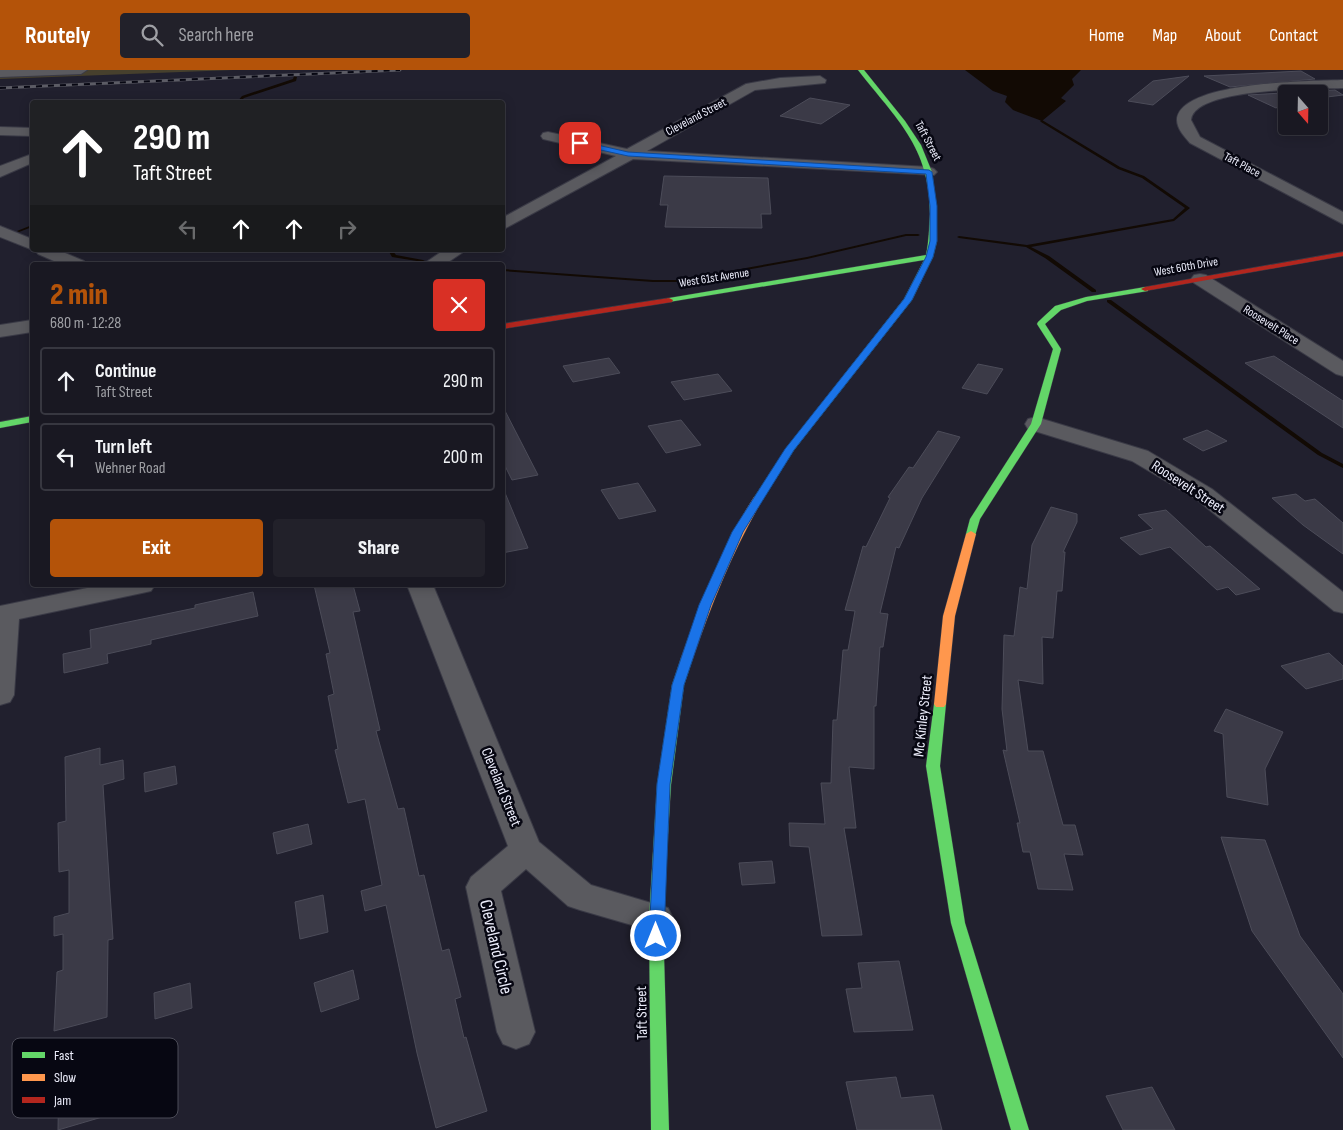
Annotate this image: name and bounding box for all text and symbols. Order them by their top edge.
search box [120,13,470,58]
text: Routely [25,21,90,50]
icon: search [138,21,166,49]
text: Search here [178,24,254,47]
text: Home [1089,25,1124,46]
text: Map [1152,25,1177,46]
text: About [1205,25,1241,46]
text: Contact [1269,25,1318,46]
north arrow [1278,85,1328,135]
map controls [1278,85,1328,135]
street label: Cleveland Street [663,95,729,139]
text: 290 m [133,117,210,160]
street label: Taft Street [911,118,945,164]
icon: ahead [50,120,115,185]
pin [559,122,601,164]
icon: arrive [566,129,594,157]
street label: Taft Place [1221,149,1263,181]
text: Taft Street [133,160,212,187]
icon: left [174,215,202,243]
icon: ahead [227,215,255,243]
icon: ahead [280,215,308,243]
icon: right [333,215,361,243]
street label: West 60th Drive [1153,254,1219,280]
street label: West 61st Avenue [678,265,750,291]
text: 2 min [50,277,108,313]
button: close [433,279,485,331]
street label: Roosevelt Place [1240,302,1302,348]
text: 680 m · 12:28 [50,314,121,333]
text: Continue [95,360,156,383]
icon: ahead [52,367,80,395]
text: 290 m [443,370,483,393]
text: Taft Street [95,383,152,402]
text: Turn left [95,436,152,459]
icon: left [52,443,80,471]
text: 200 m [443,446,483,469]
street label: Roosevelt Street [1148,456,1229,518]
text: Wehner Road [95,459,166,478]
button: Exit [50,519,263,577]
button: Share [273,519,485,577]
street label: Mc Kinley Street [909,674,937,758]
street label: Cleveland Street [477,745,526,829]
street label: Cleveland Circle [475,898,517,996]
position arrow [629,909,681,961]
street label: Taft Street [632,986,652,1040]
legend [12,1038,178,1118]
text: Fast [54,1047,74,1064]
text: Slow [54,1069,76,1086]
text: Jam [53,1092,71,1109]

